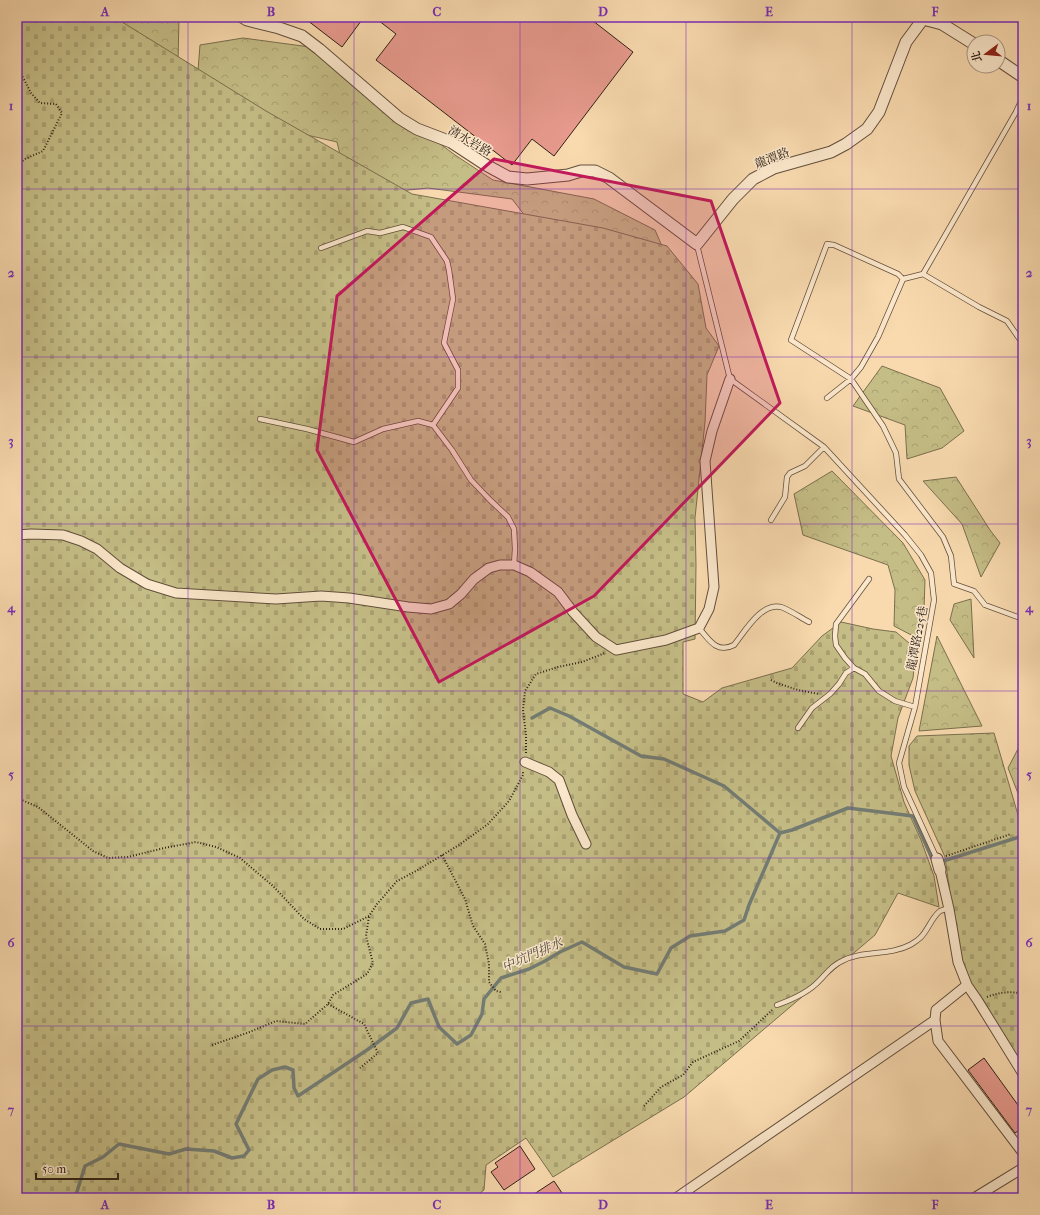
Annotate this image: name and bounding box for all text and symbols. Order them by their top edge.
text: A [100,4,110,19]
text: B [267,4,276,19]
text: C [433,4,442,19]
text: D [598,4,608,19]
text: E [765,4,773,19]
text: F [931,4,939,19]
north arrow [966,34,1006,74]
text: 北 [969,50,985,64]
text: 1 [9,98,14,113]
text: 1 [1027,98,1032,113]
street label: 清水岩路 [446,123,494,159]
street label: 龍潭路 [753,145,791,171]
text: 2 [8,265,15,280]
text: 2 [1026,265,1033,280]
text: 3 [8,433,14,449]
text: 3 [1026,433,1032,449]
text: 4 [6,600,16,616]
text: 4 [1024,600,1034,616]
street label: 龍潭路225巷 [904,605,930,671]
text: 5 [8,767,14,782]
text: 5 [1026,767,1032,782]
water label: 中坑門排水 [499,934,567,975]
text: 6 [7,935,15,950]
text: 6 [1025,935,1033,950]
text: 7 [7,1102,15,1117]
text: 7 [1025,1102,1033,1117]
scale bar [36,1155,118,1181]
text: 50 m [42,1162,66,1176]
text: A [100,1197,110,1212]
text: B [267,1197,276,1212]
text: C [433,1197,442,1212]
text: D [598,1197,608,1212]
text: E [765,1197,773,1212]
text: F [931,1197,939,1212]

